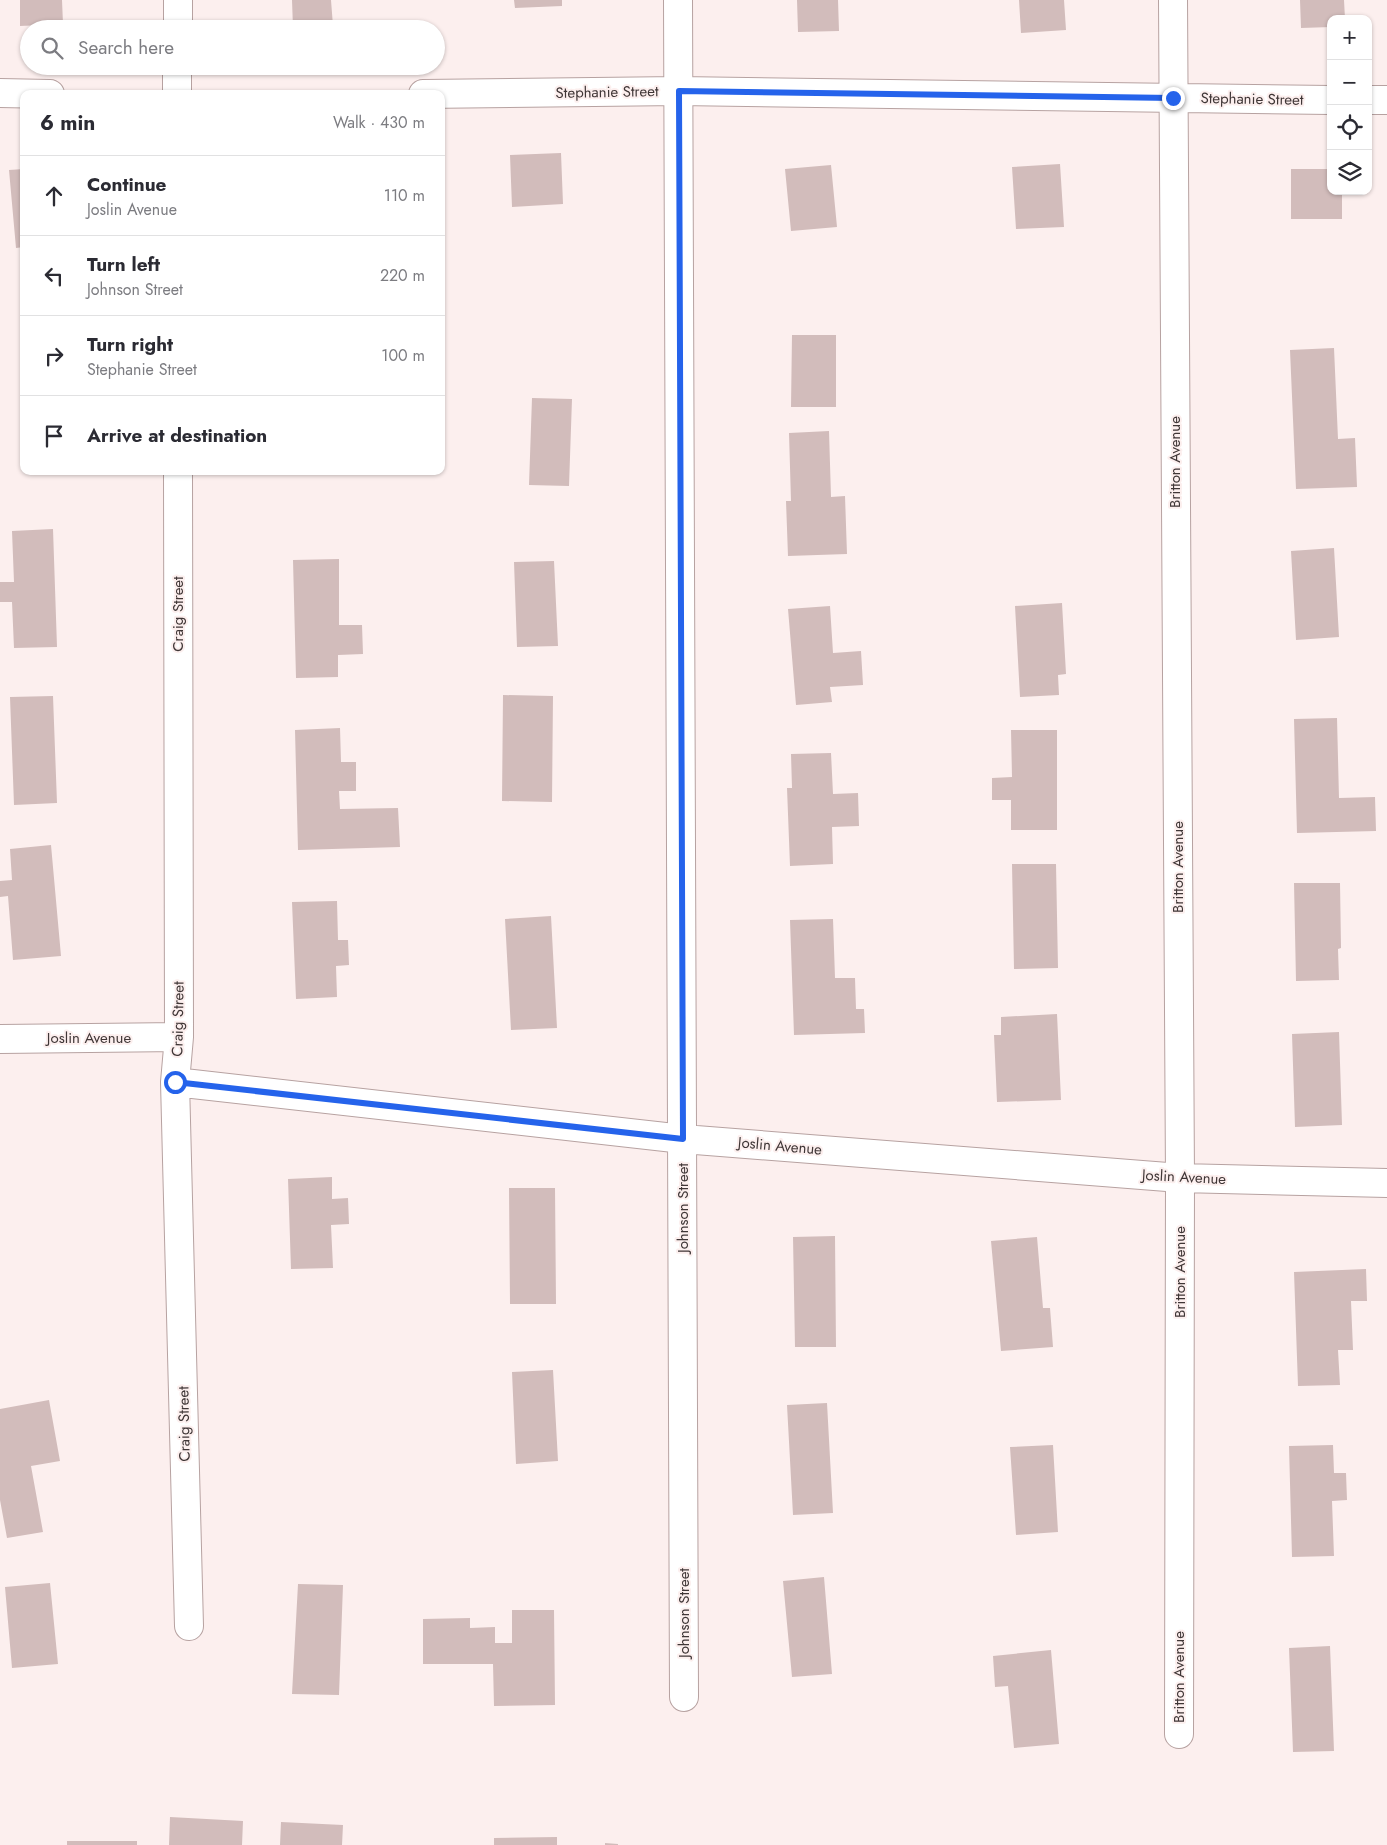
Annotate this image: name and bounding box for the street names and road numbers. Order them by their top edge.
street label: Stephanie Street [555,80,659,104]
street label: Stephanie Street [1200,87,1304,111]
street label: Britton Avenue [1164,416,1186,508]
street label: Craig Street [167,576,189,652]
street label: Britton Avenue [1167,821,1189,913]
street label: Craig Street [166,981,190,1057]
street label: Joslin Avenue [45,1027,131,1049]
street label: Joslin Avenue [735,1131,823,1161]
street label: Johnson Street [672,1163,694,1255]
street label: Joslin Avenue [1139,1164,1227,1190]
street label: Britton Avenue [1169,1226,1191,1318]
street label: Craig Street [172,1386,196,1462]
street label: Johnson Street [673,1568,695,1660]
street label: Britton Avenue [1168,1631,1190,1723]

